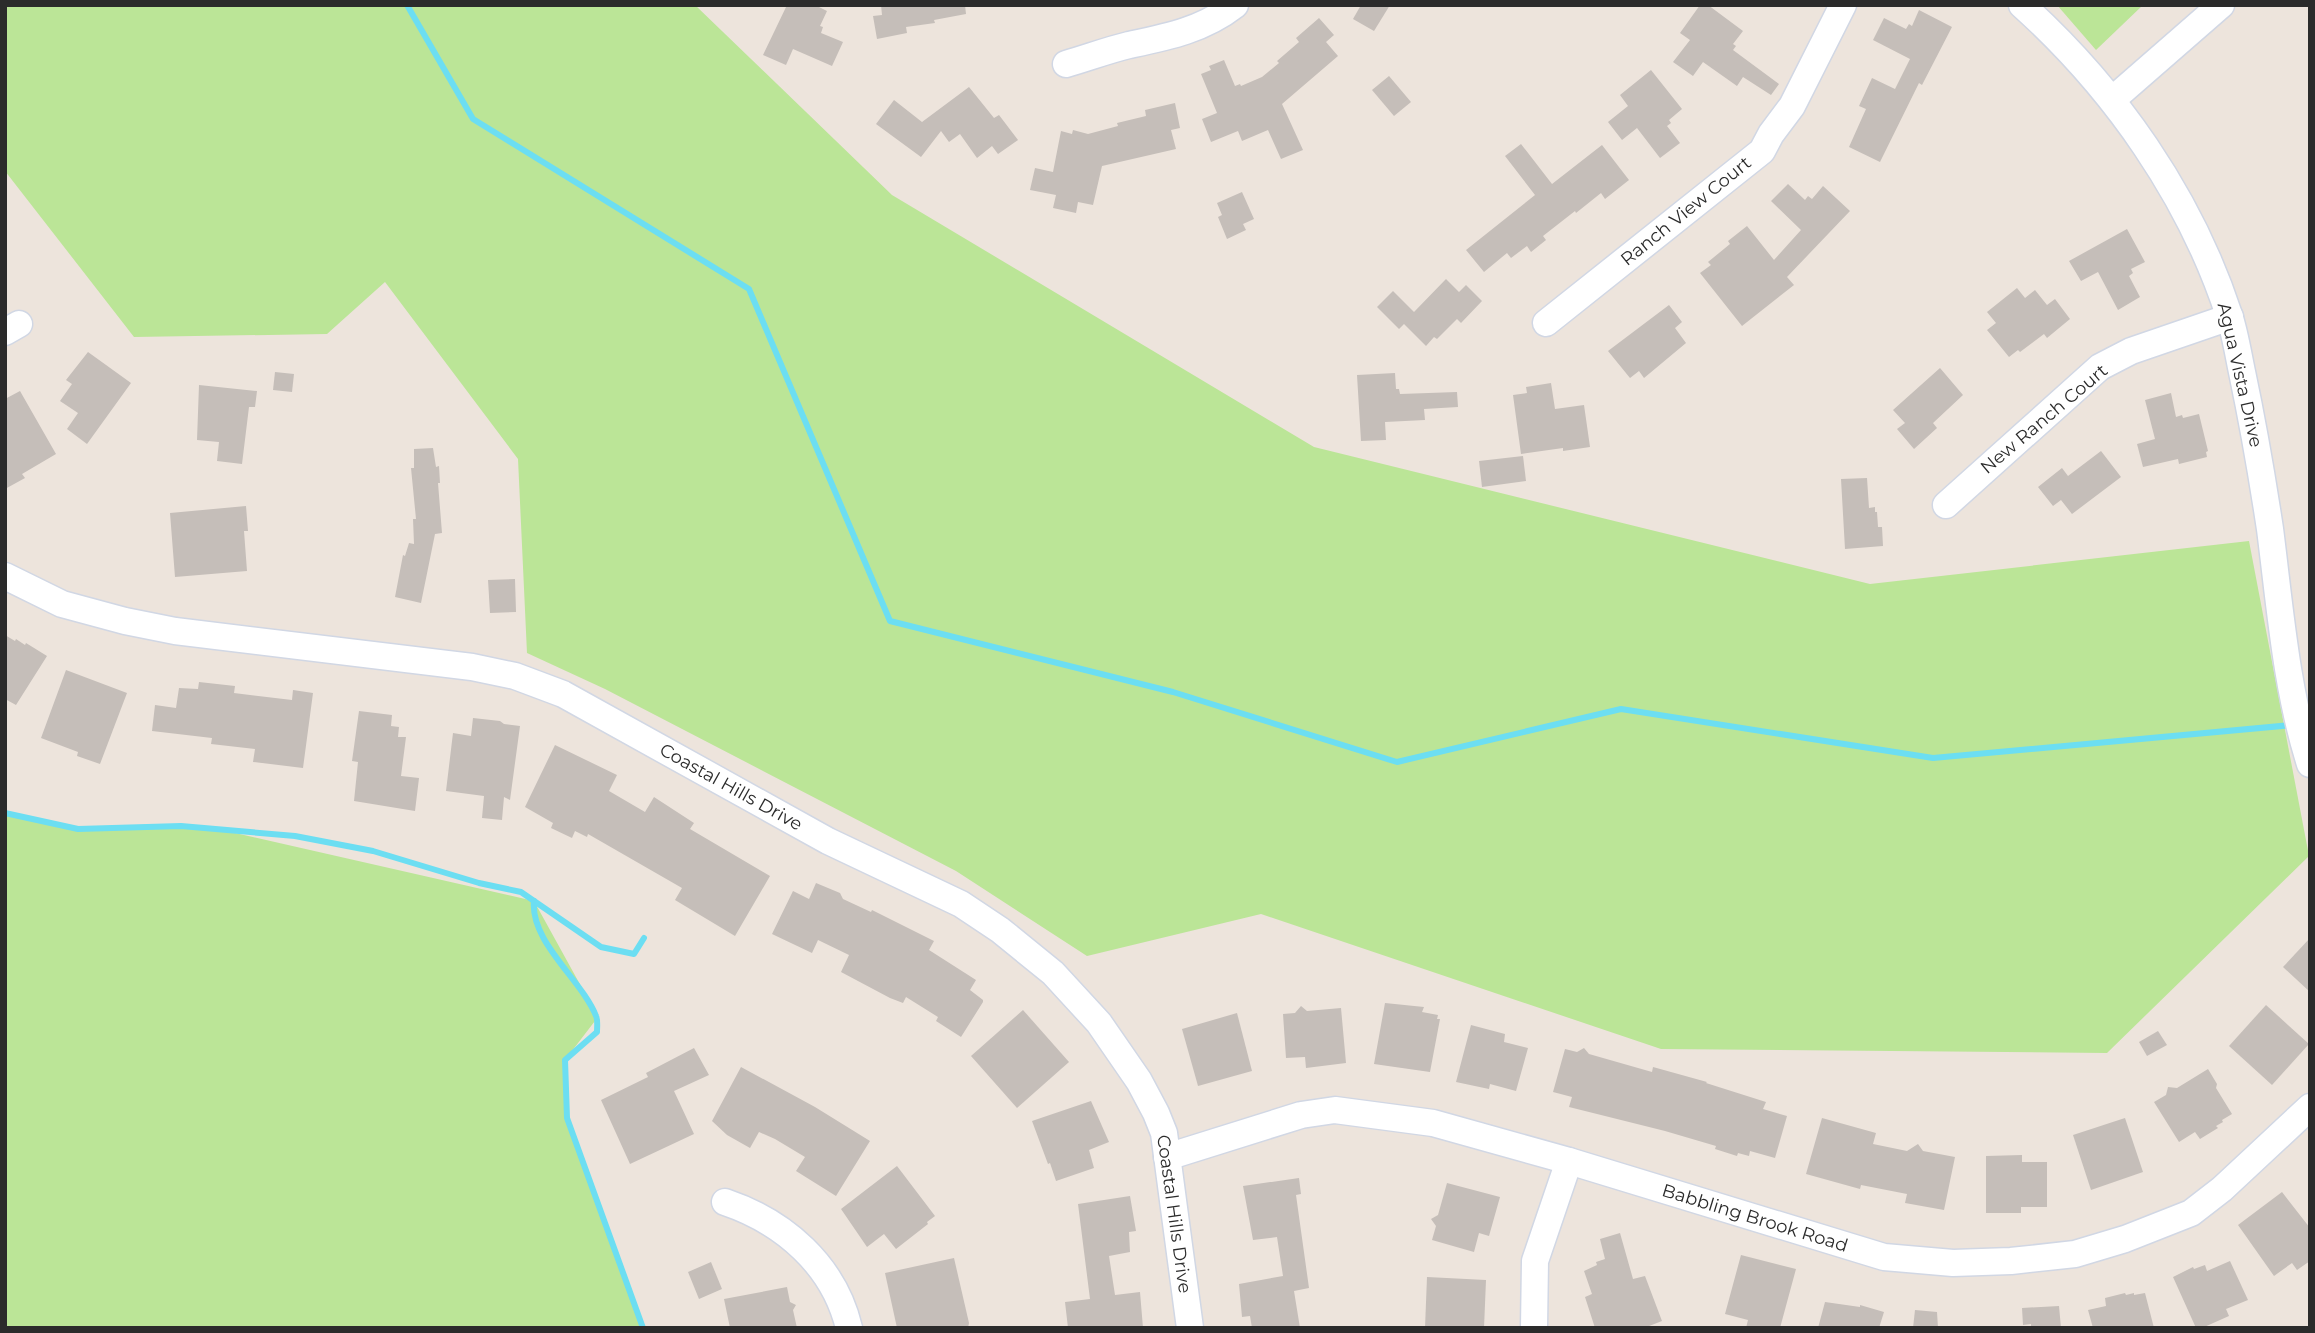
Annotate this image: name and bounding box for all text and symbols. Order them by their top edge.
street label: Ranch View Court [1616,152,1756,270]
street label: Agua Vista Drive [2213,300,2267,450]
street label: New Ranch Court [1976,359,2112,479]
street label: Coastal Hills Drive [656,739,806,835]
street label: Coastal Hills Drive [1152,1133,1196,1295]
street label: Babbling Brook Road [1659,1179,1851,1257]

